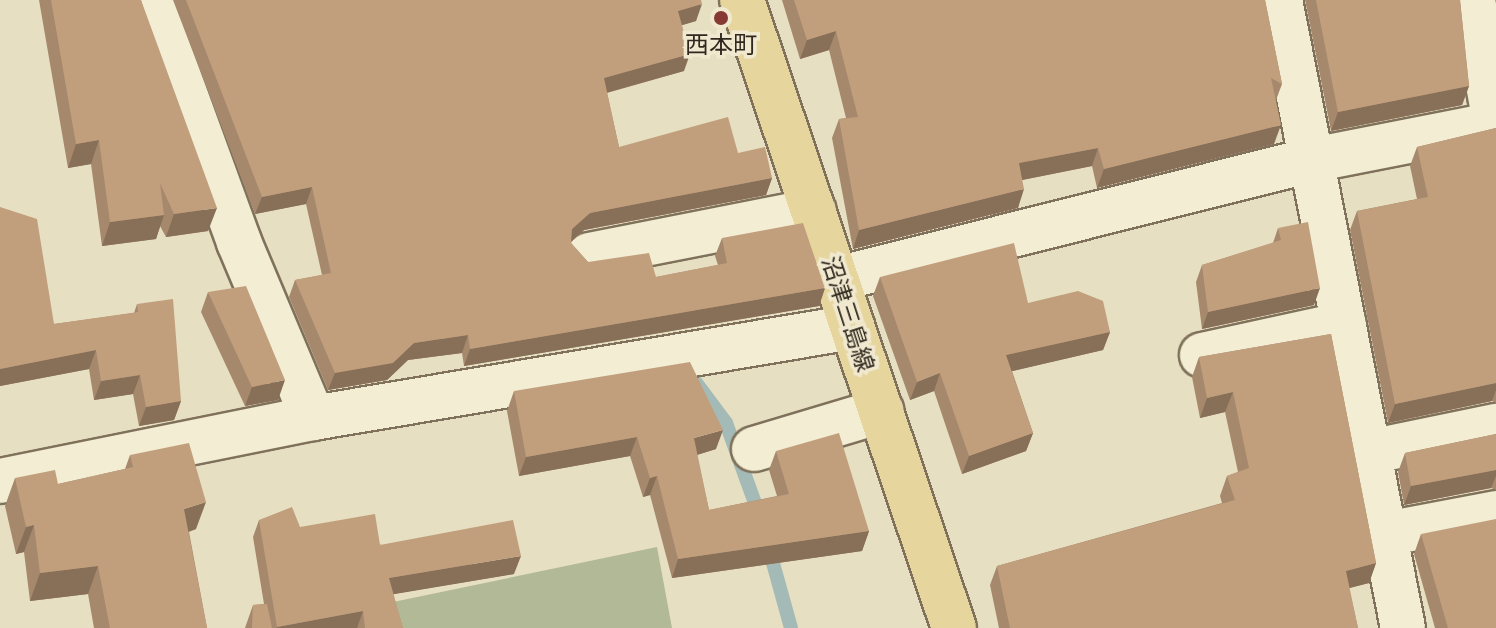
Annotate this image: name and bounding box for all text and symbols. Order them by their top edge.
marker: 西本町 [712,9,730,27]
place label: 西本町 [685,31,757,59]
street label: 沼津三島線 [816,252,880,376]

